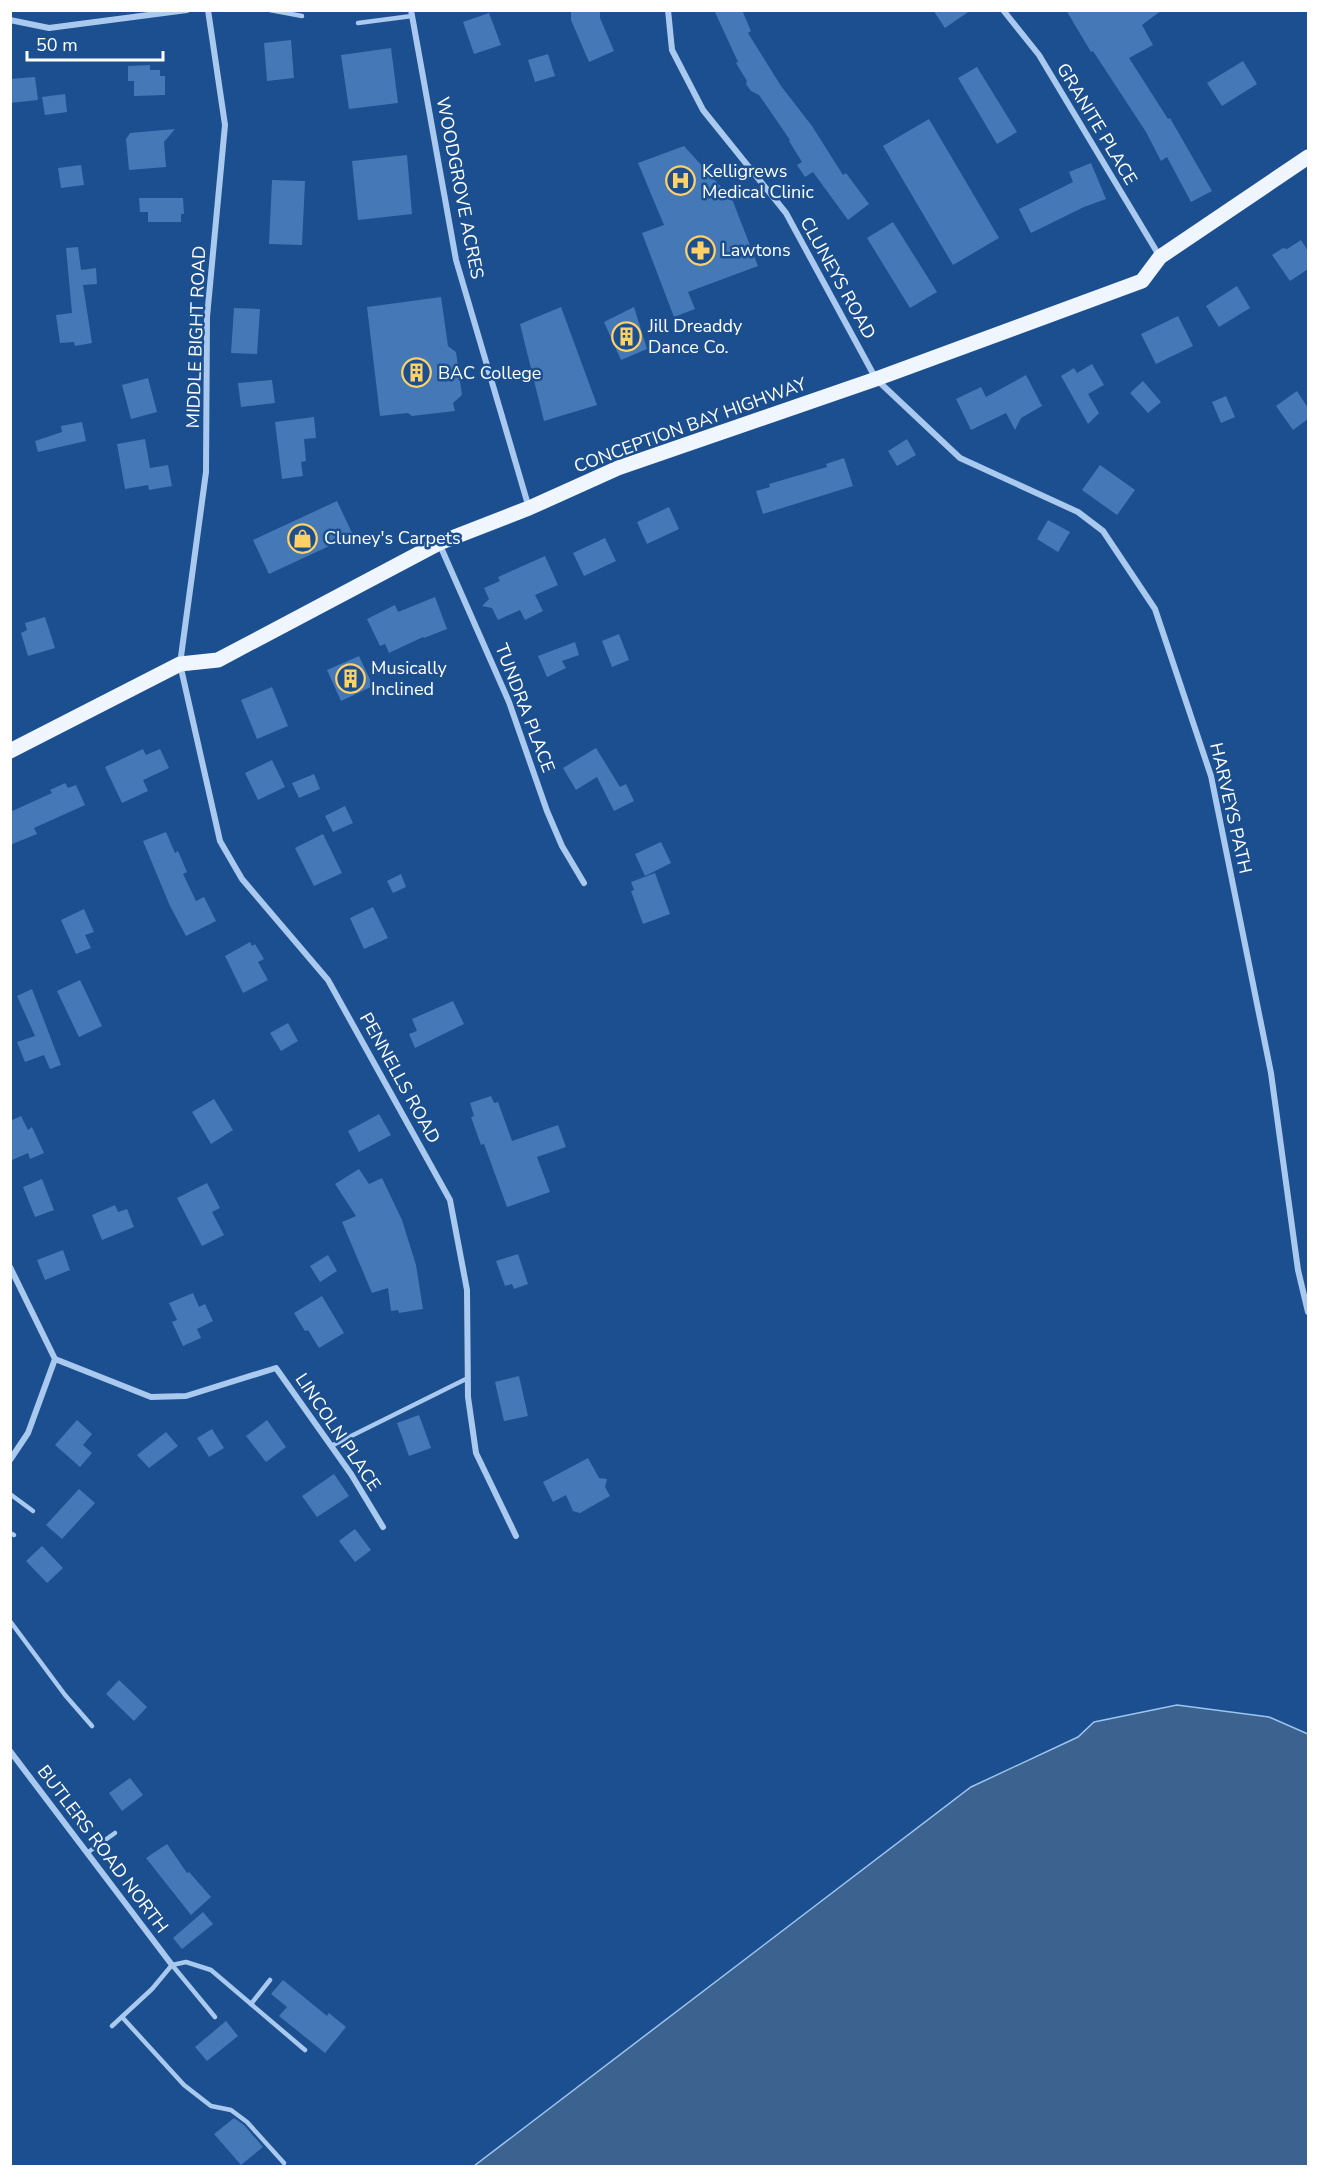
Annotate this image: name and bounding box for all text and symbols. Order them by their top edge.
scale bar [27,24,164,62]
text: 50 m [36,33,78,57]
street label: GRANITE PLACE [1051,59,1143,189]
street label: WOODGROVE ACRES [431,95,489,281]
place label: Kelligrews Medical Clinic [702,159,814,204]
hospital icon: Kelligrews Medical Clinic [665,165,697,197]
street label: CLUNEYS ROAD [794,213,882,343]
pharmacy icon: Lawtons [684,234,716,266]
place label: Lawtons [721,238,791,262]
street label: MIDDLE BIGHT ROAD [181,245,211,429]
place label: Jill Dreaddy Dance Co. [647,314,743,359]
building icon: Jill Dreaddy Dance Co. [611,320,643,352]
building icon: BAC College [401,357,433,389]
place label: BAC College [438,361,541,385]
street label: CONCEPTION BAY HIGHWAY [570,372,810,478]
shop icon: Cluney's Carpets [287,522,319,554]
place label: Cluney's Carpets [324,526,461,550]
street label: TUNDRA PLACE [489,640,561,776]
place label: Musically Inclined [371,656,448,701]
building icon: Musically Inclined [334,662,366,694]
street label: HARVEYS PATH [1204,740,1258,876]
street label: PENNELLS ROAD [354,1008,446,1148]
street label: LINCOLN PLACE [290,1368,386,1496]
street label: BUTLERS ROAD NORTH [32,1760,174,1938]

